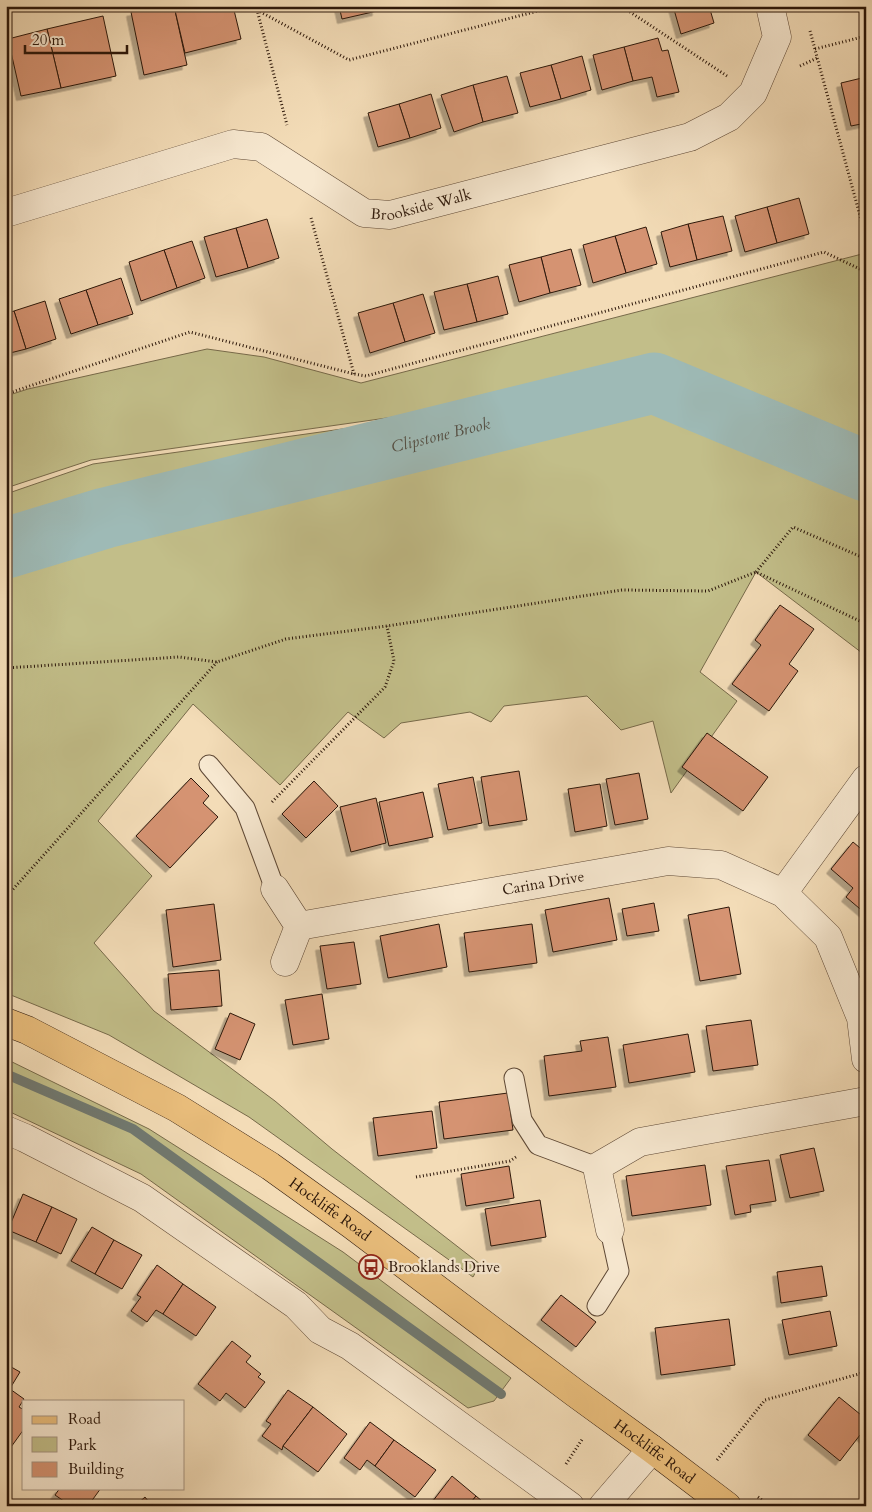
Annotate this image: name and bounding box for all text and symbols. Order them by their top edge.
scale bar [25,22,128,54]
text: 20 m [32,30,64,50]
street label: Brookside Walk [370,184,473,226]
water label: Clipstone Brook [389,413,492,458]
street label: Carina Drive [501,866,586,900]
street label: Hockliffe Road [285,1173,375,1246]
bus stop icon: Brooklands Drive [358,1254,384,1280]
place label: Brooklands Drive [388,1257,500,1277]
legend [22,1400,185,1490]
text: Road [68,1409,101,1429]
street label: Hockliffe Road [610,1415,699,1488]
text: Park [68,1435,97,1455]
text: Building [68,1459,124,1479]

